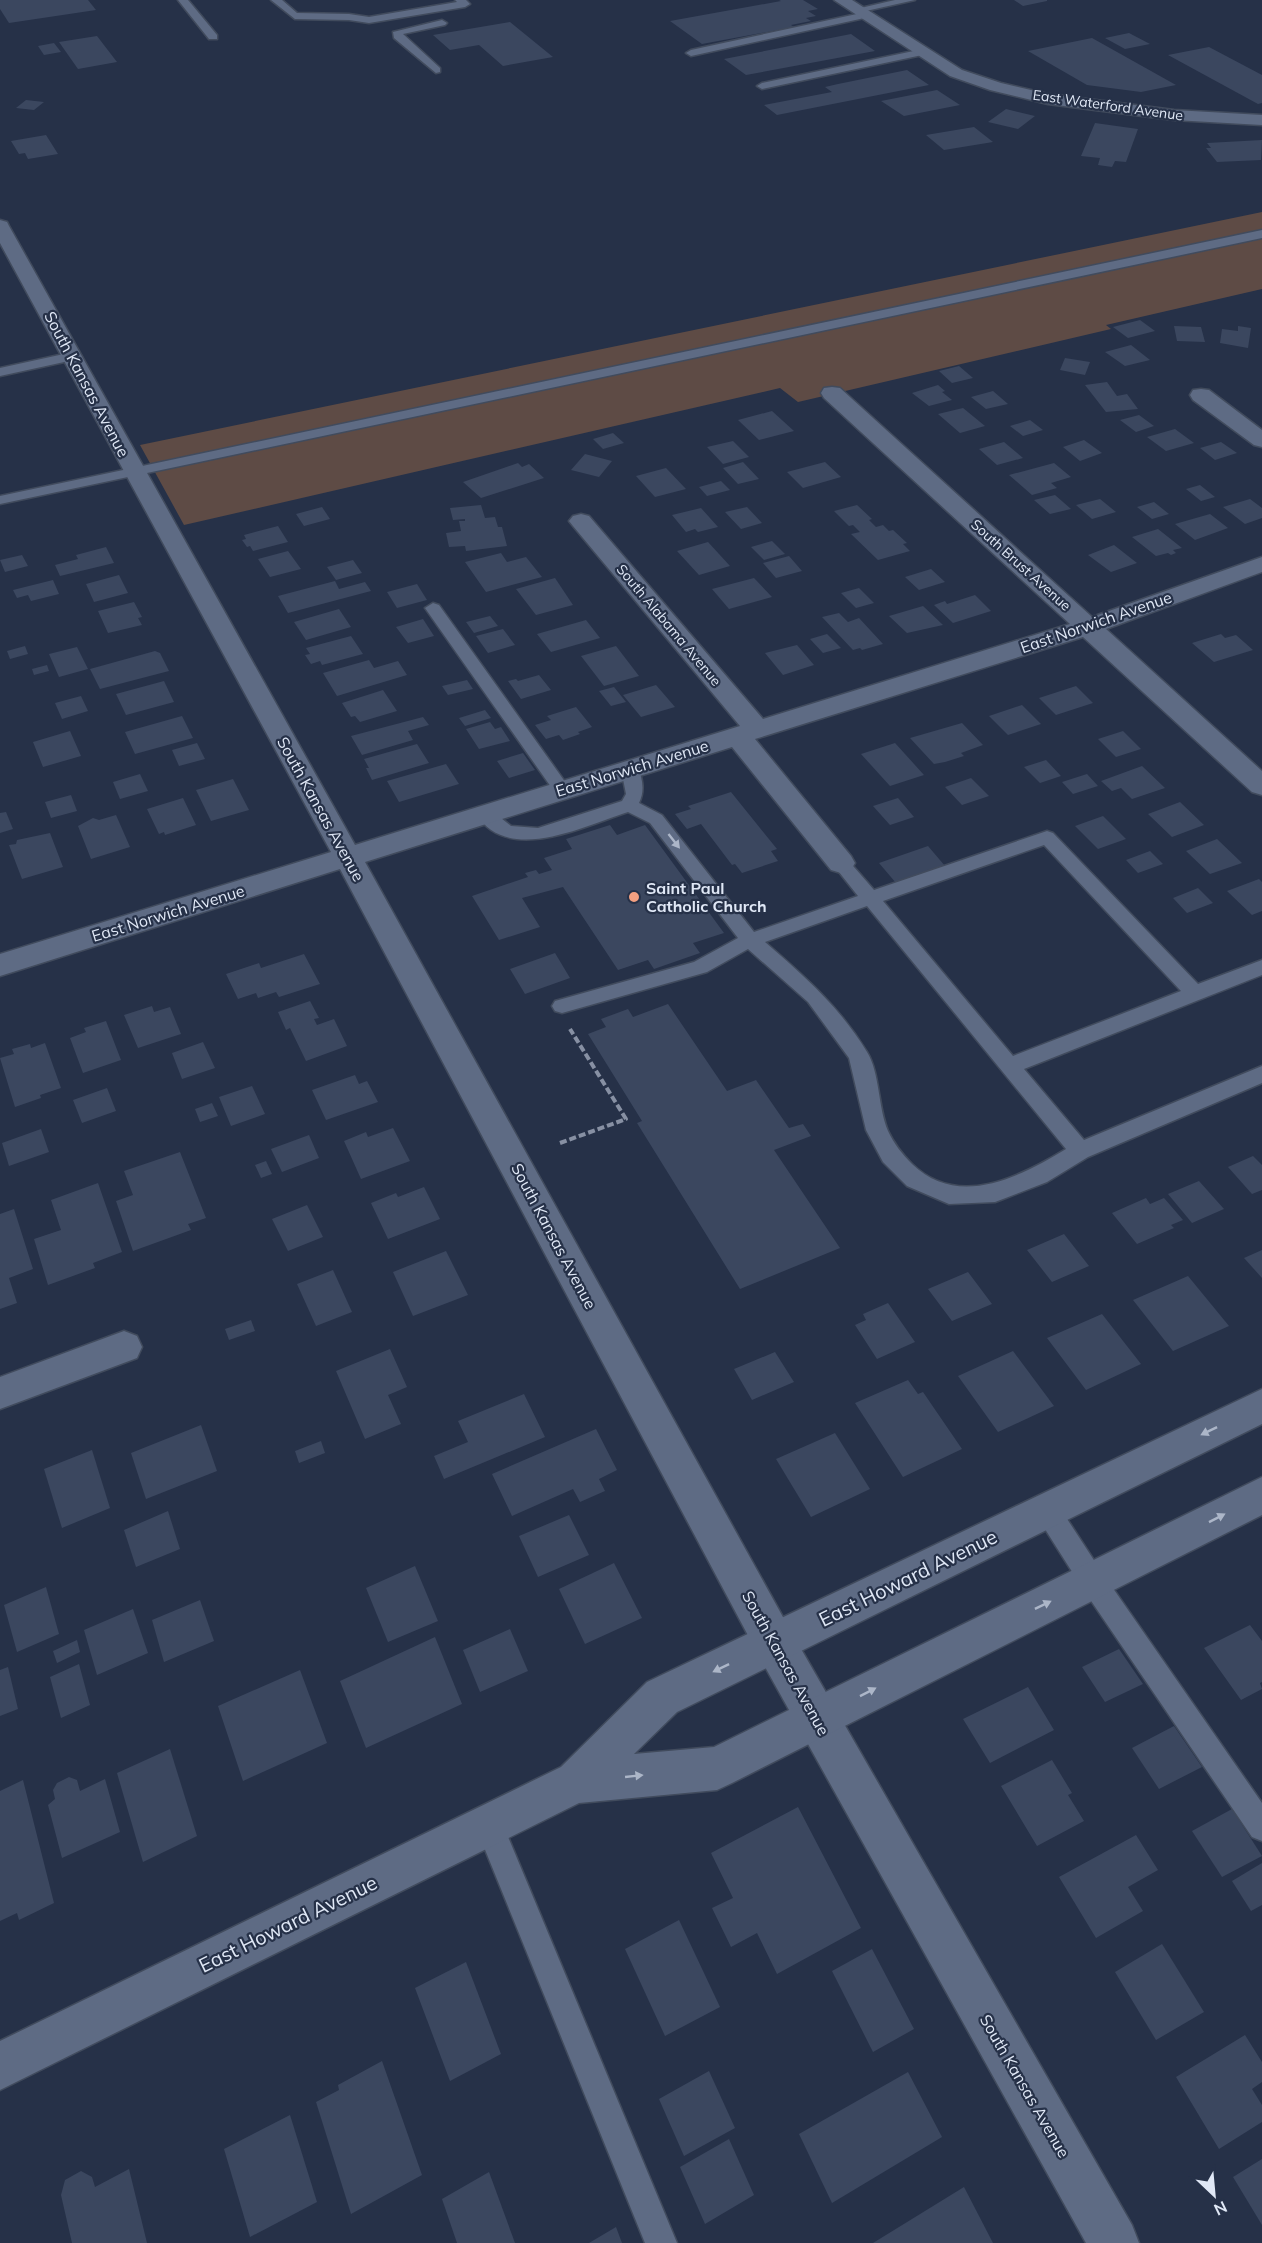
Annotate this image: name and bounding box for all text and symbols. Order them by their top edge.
street label: East Waterford Avenue [1032,86,1184,124]
street label: South Kansas Avenue [40,308,134,460]
street label: South Brust Avenue [967,515,1075,615]
street label: South Alabama Avenue [613,560,725,690]
street label: East Norwich Avenue [1018,587,1174,657]
street label: South Kansas Avenue [273,733,369,885]
street label: East Norwich Avenue [553,735,711,801]
one-way arrow [667,833,680,849]
place label: Saint Paul Catholic Church [646,878,767,916]
street label: East Norwich Avenue [89,880,247,946]
marker: Saint Paul Catholic Church [627,890,641,904]
street label: South Kansas Avenue [507,1160,601,1312]
one-way arrow [1201,1427,1218,1436]
one-way arrow [1209,1513,1226,1522]
street label: East Howard Avenue [814,1523,1001,1632]
street label: South Kansas Avenue [738,1587,834,1739]
one-way arrow [1035,1600,1052,1610]
one-way arrow [713,1663,730,1673]
one-way arrow [860,1687,877,1697]
one-way arrow [624,1771,643,1781]
street label: East Howard Avenue [194,1869,381,1978]
street label: South Kansas Avenue [976,2011,1074,2161]
north arrow [1184,2165,1244,2225]
text: N [1211,2197,1230,2220]

